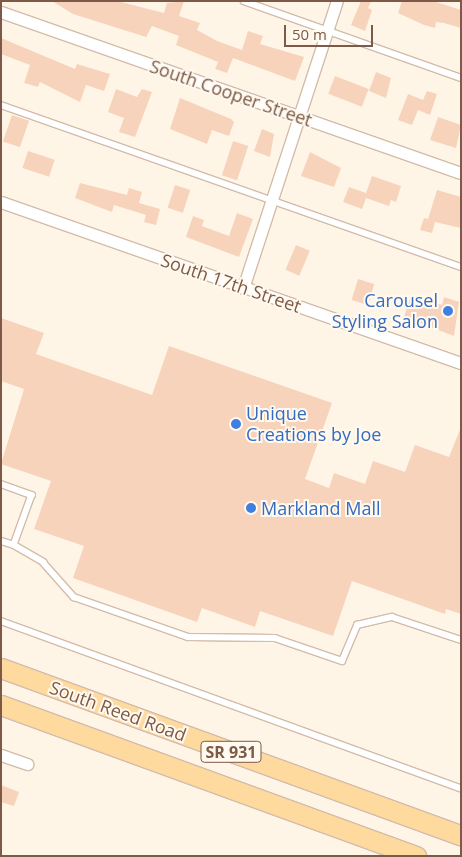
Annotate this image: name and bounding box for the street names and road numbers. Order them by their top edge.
street label: South Cooper Street [147,55,315,131]
street label: South 17th Street [158,249,304,317]
street label: South Reed Road [47,676,189,746]
road number: SR 931 [200,739,262,766]

